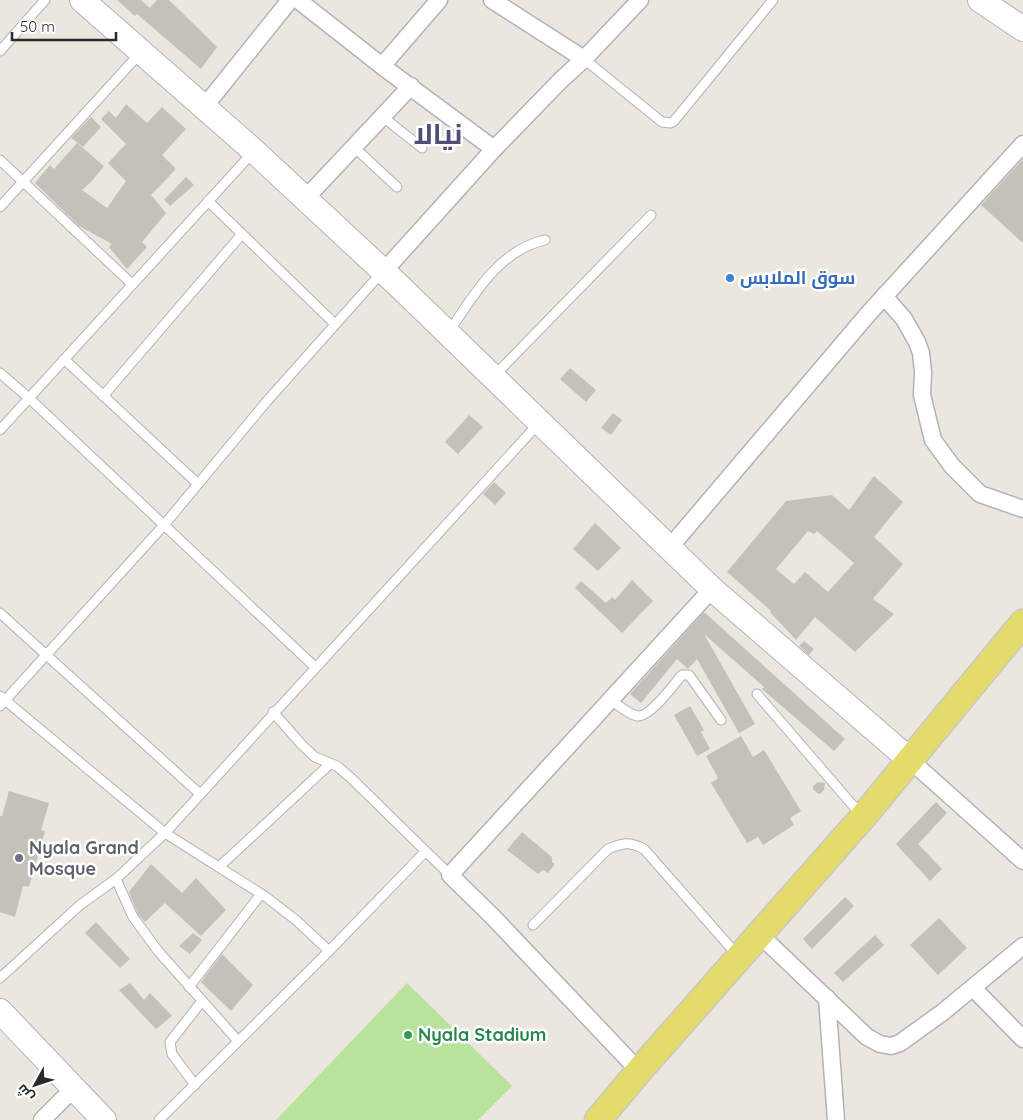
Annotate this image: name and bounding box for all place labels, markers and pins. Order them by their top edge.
place label: سوق الملابس [740,266,855,289]
marker: سوق الملابس [724,272,736,284]
place label: Nyala Grand Mosque [29,836,139,880]
marker: Nyala Grand Mosque [13,852,25,864]
place label: Nyala Stadium [418,1023,546,1046]
marker: Nyala Stadium [402,1029,414,1041]

